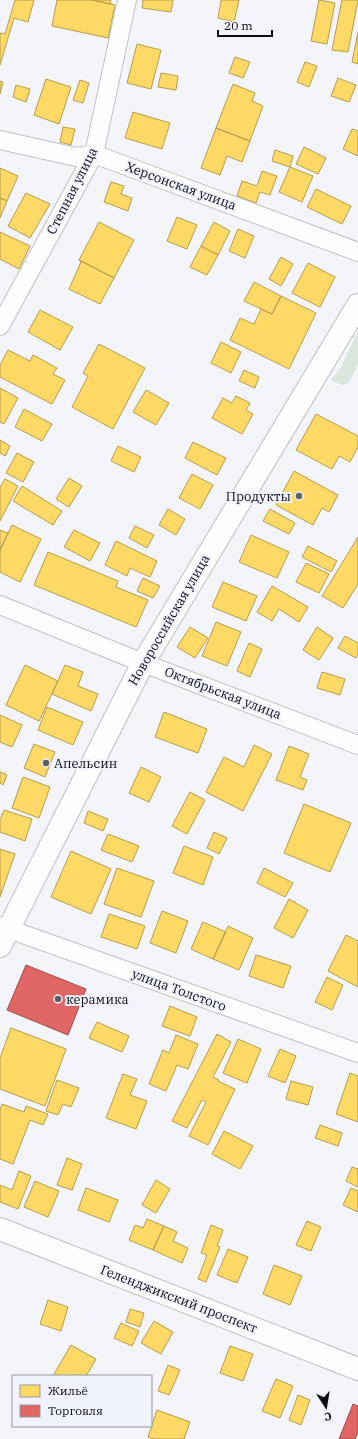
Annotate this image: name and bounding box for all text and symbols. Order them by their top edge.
scale bar [218,12,272,38]
text: 20 m [224,18,253,33]
street label: Степная улица [43,145,101,237]
street label: Херсонская улица [123,158,239,214]
place label: Продукты [226,488,291,505]
marker: Продукты [294,491,304,501]
street label: Новороссийская улица [124,551,214,689]
street label: Октябрьская улица [162,663,284,723]
place label: Апельсин [54,755,117,772]
marker: Апельсин [41,758,51,768]
street label: улица Толстого [130,965,228,1015]
place label: керамика [66,991,129,1008]
marker: керамика [53,994,63,1004]
street label: Геленджикский проспект [98,1261,260,1337]
legend [12,1375,152,1427]
text: Жильё [48,1383,88,1398]
north arrow [306,1387,346,1427]
text: Торговля [48,1403,103,1418]
text: С [323,1409,333,1424]

